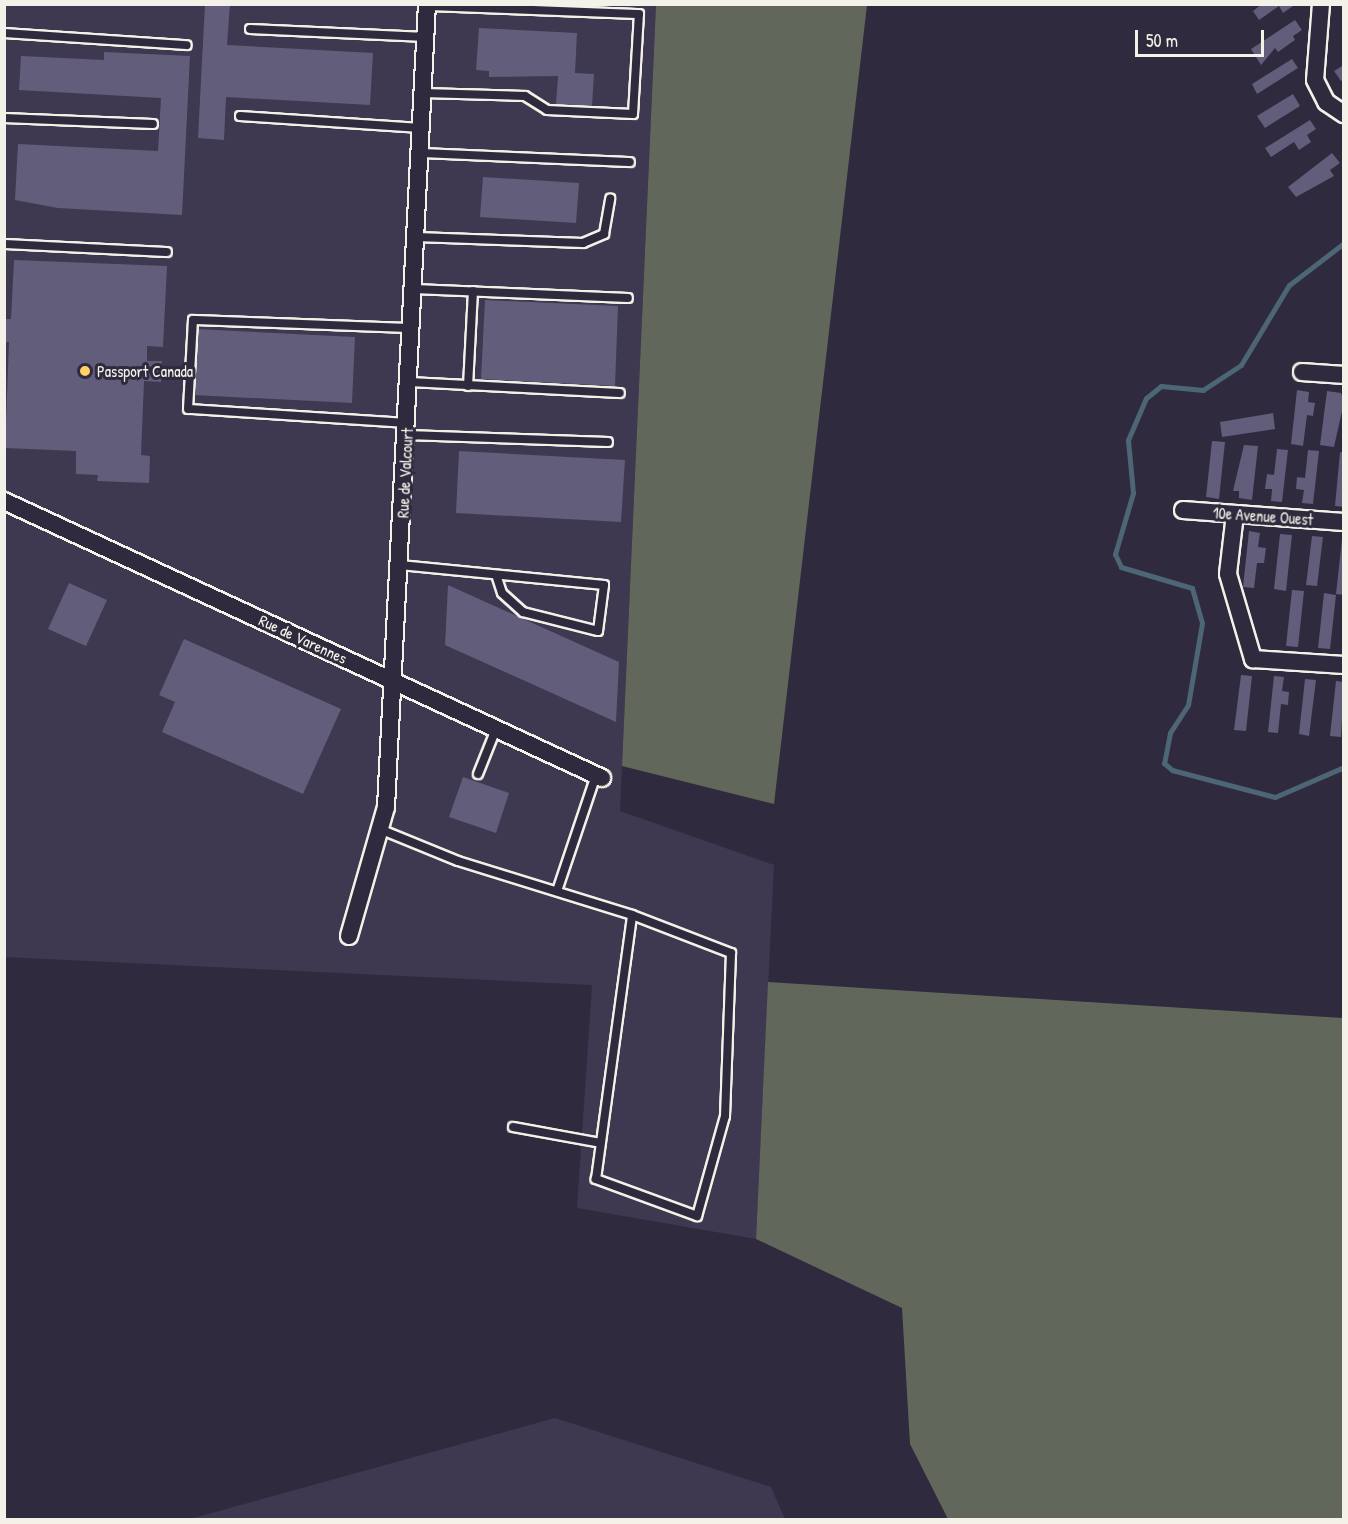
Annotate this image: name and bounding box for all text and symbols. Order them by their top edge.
scale bar [1138,18,1267,56]
text: 50 m [1146,28,1178,53]
place label: Passport Canada [97,361,193,381]
marker: Passport Canada [78,364,92,378]
street label: Rue de Valcourt [393,427,417,519]
street label: 10e Avenue Ouest [1212,503,1314,529]
street label: Rue de Varennes [256,610,350,668]

